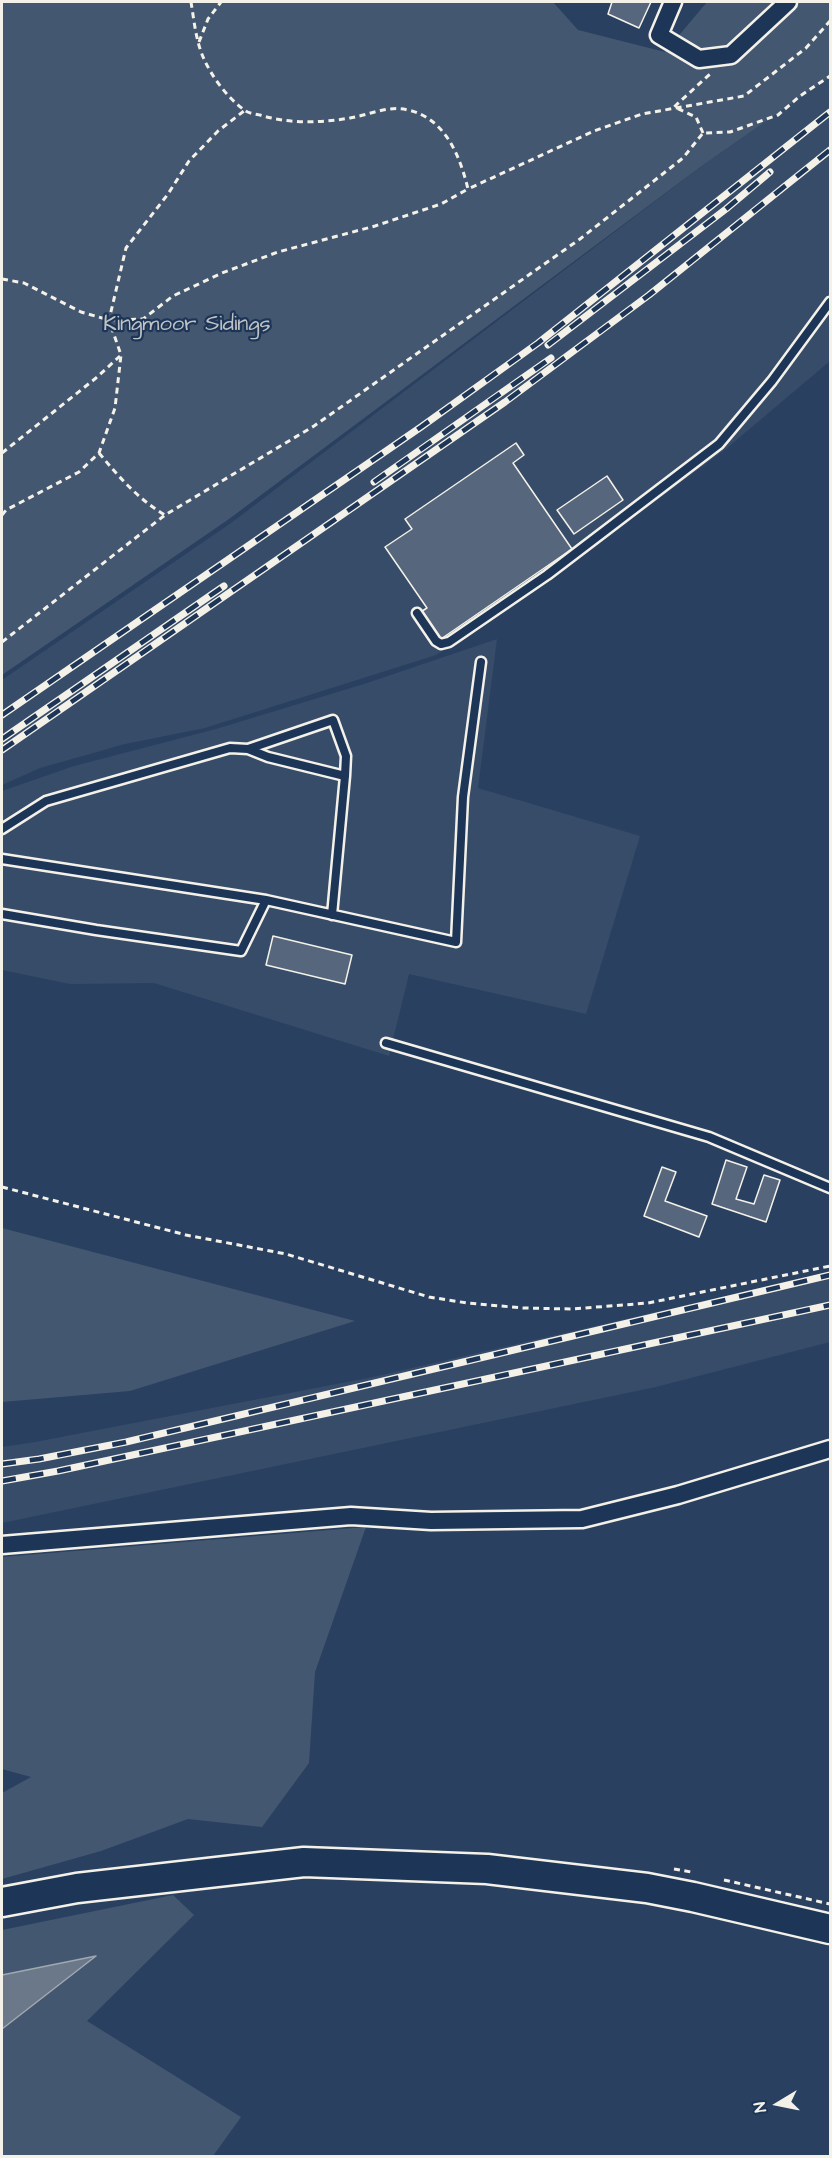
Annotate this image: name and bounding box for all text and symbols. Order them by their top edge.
park label: Kingmoor Sidings [103,312,271,338]
north arrow [748,2074,808,2134]
text: N [749,2100,772,2114]

